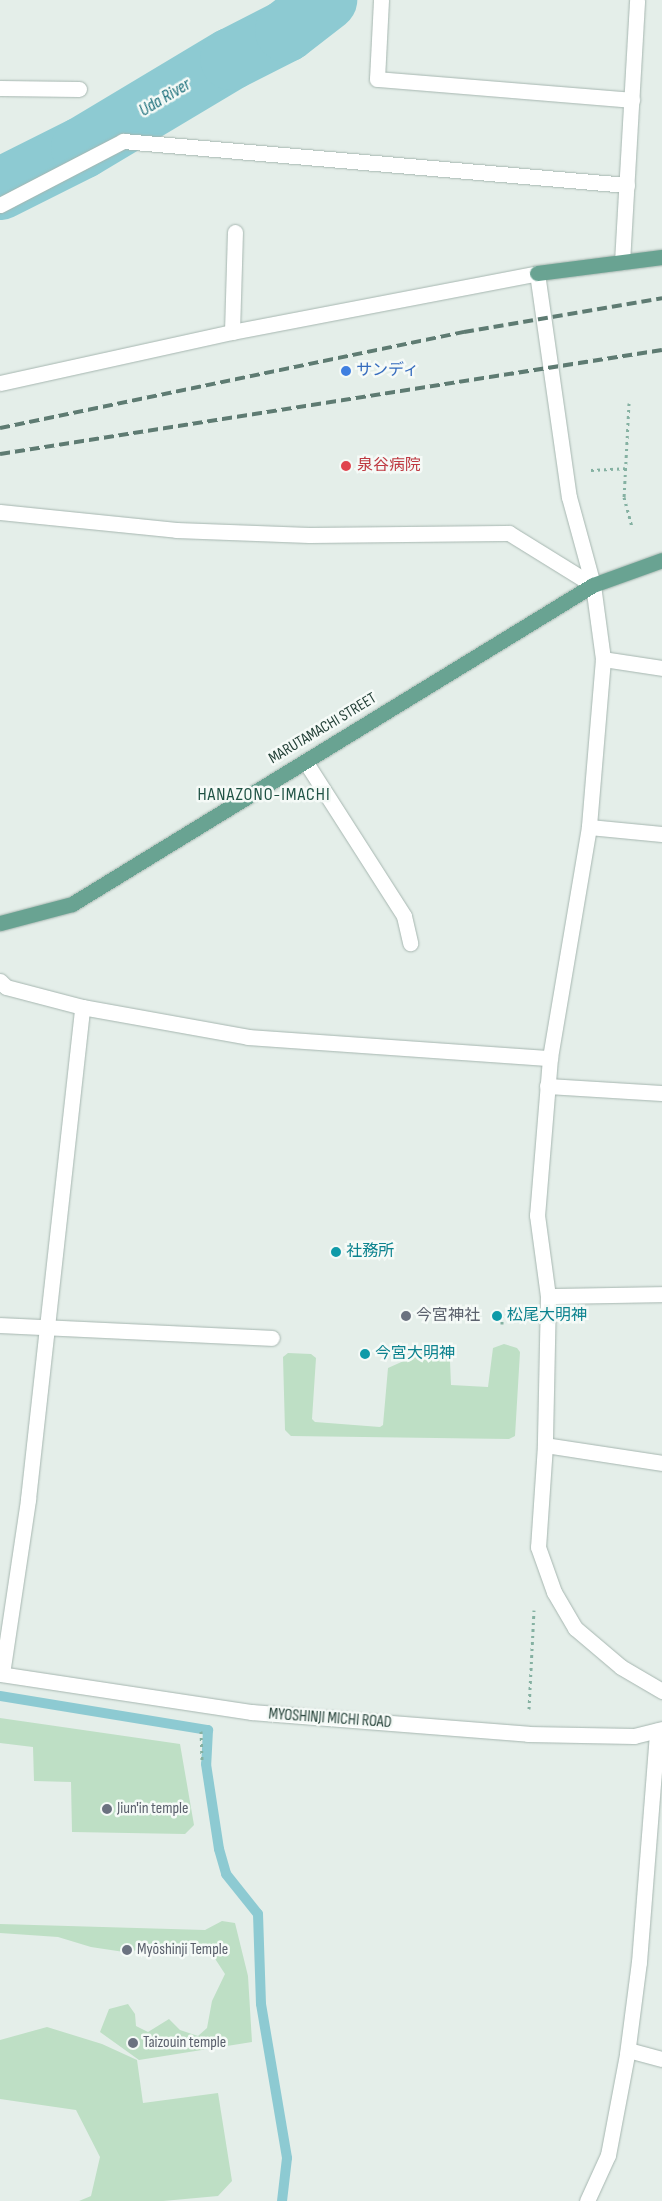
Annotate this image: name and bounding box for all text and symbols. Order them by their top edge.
water label: Uda River [135,74,195,122]
place label: サンディ [356,361,420,381]
marker: サンディ [340,365,352,377]
place label: 泉谷病院 [357,456,421,476]
marker: 泉谷病院 [339,459,353,473]
street label: MARUTAMACHI STREET [266,689,380,769]
district label: HANAZONO-IMACHI [196,784,332,806]
place label: 社務所 [346,1242,394,1262]
marker: 社務所 [330,1246,342,1258]
place label: 今宮神社 [416,1306,480,1326]
place label: 松尾大明神 [507,1306,587,1326]
marker: 今宮神社 [400,1310,412,1322]
marker: 松尾大明神 [491,1310,503,1322]
place label: 今宮大明神 [375,1344,455,1364]
marker: 今宮大明神 [359,1348,371,1360]
street label: MYOSHINJI MICHI ROAD [268,1705,392,1733]
place label: Jiun'in temple [117,1799,189,1819]
marker: Jiun'in temple [101,1803,113,1815]
place label: Myōshinji Temple [137,1940,228,1960]
marker: Myōshinji Temple [121,1944,133,1956]
place label: Taizouin temple [143,2033,226,2053]
marker: Taizouin temple [127,2037,139,2049]

